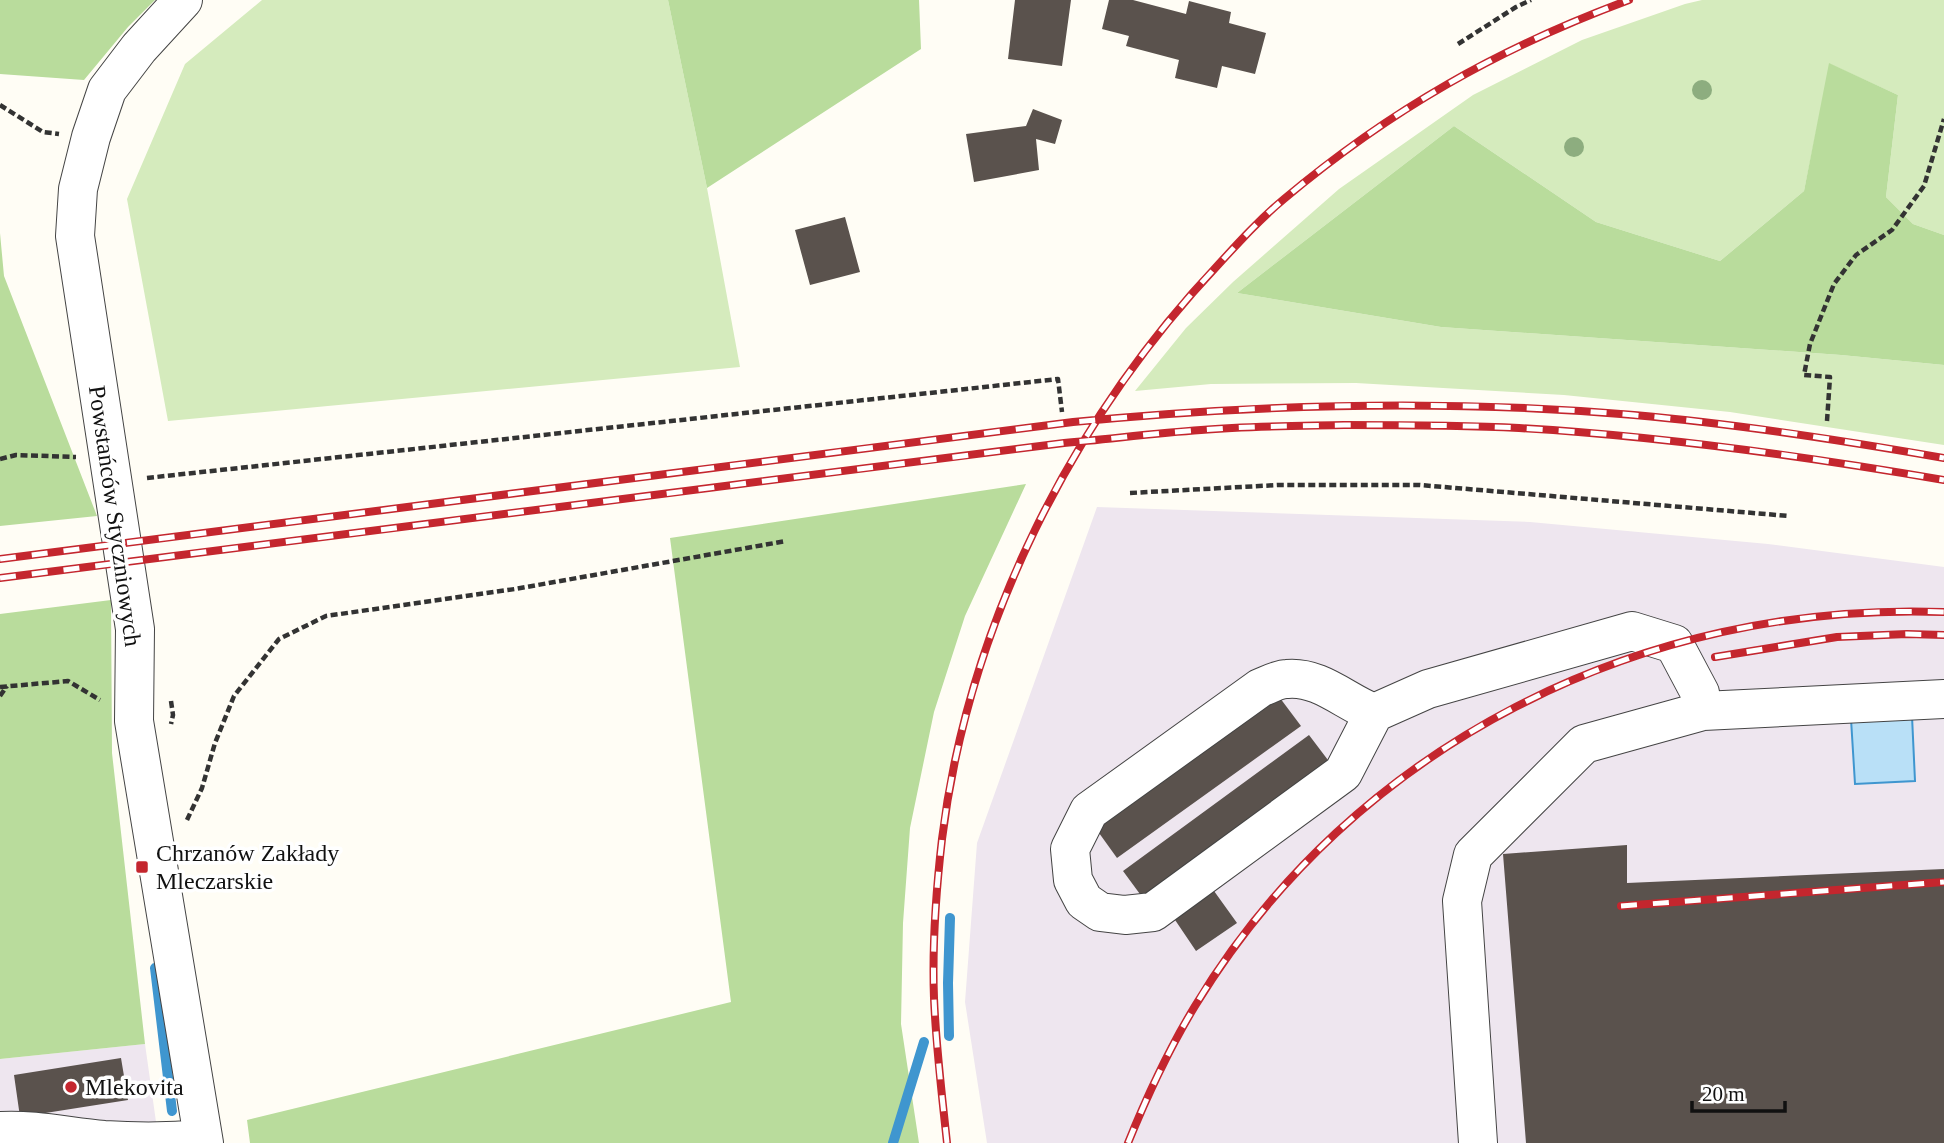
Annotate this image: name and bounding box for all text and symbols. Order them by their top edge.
street label: Powstańców Styczniowych [84,384,146,648]
place label: Chrzanów Zakłady Mleczarskie [156,840,339,894]
marker: Chrzanów Zakłady Mleczarskie [134,859,150,875]
scale bar [1692,1070,1785,1114]
place label: Mlekovita [85,1074,184,1100]
marker: Mlekovita [63,1079,79,1095]
text: 20 m [1702,1082,1745,1106]

